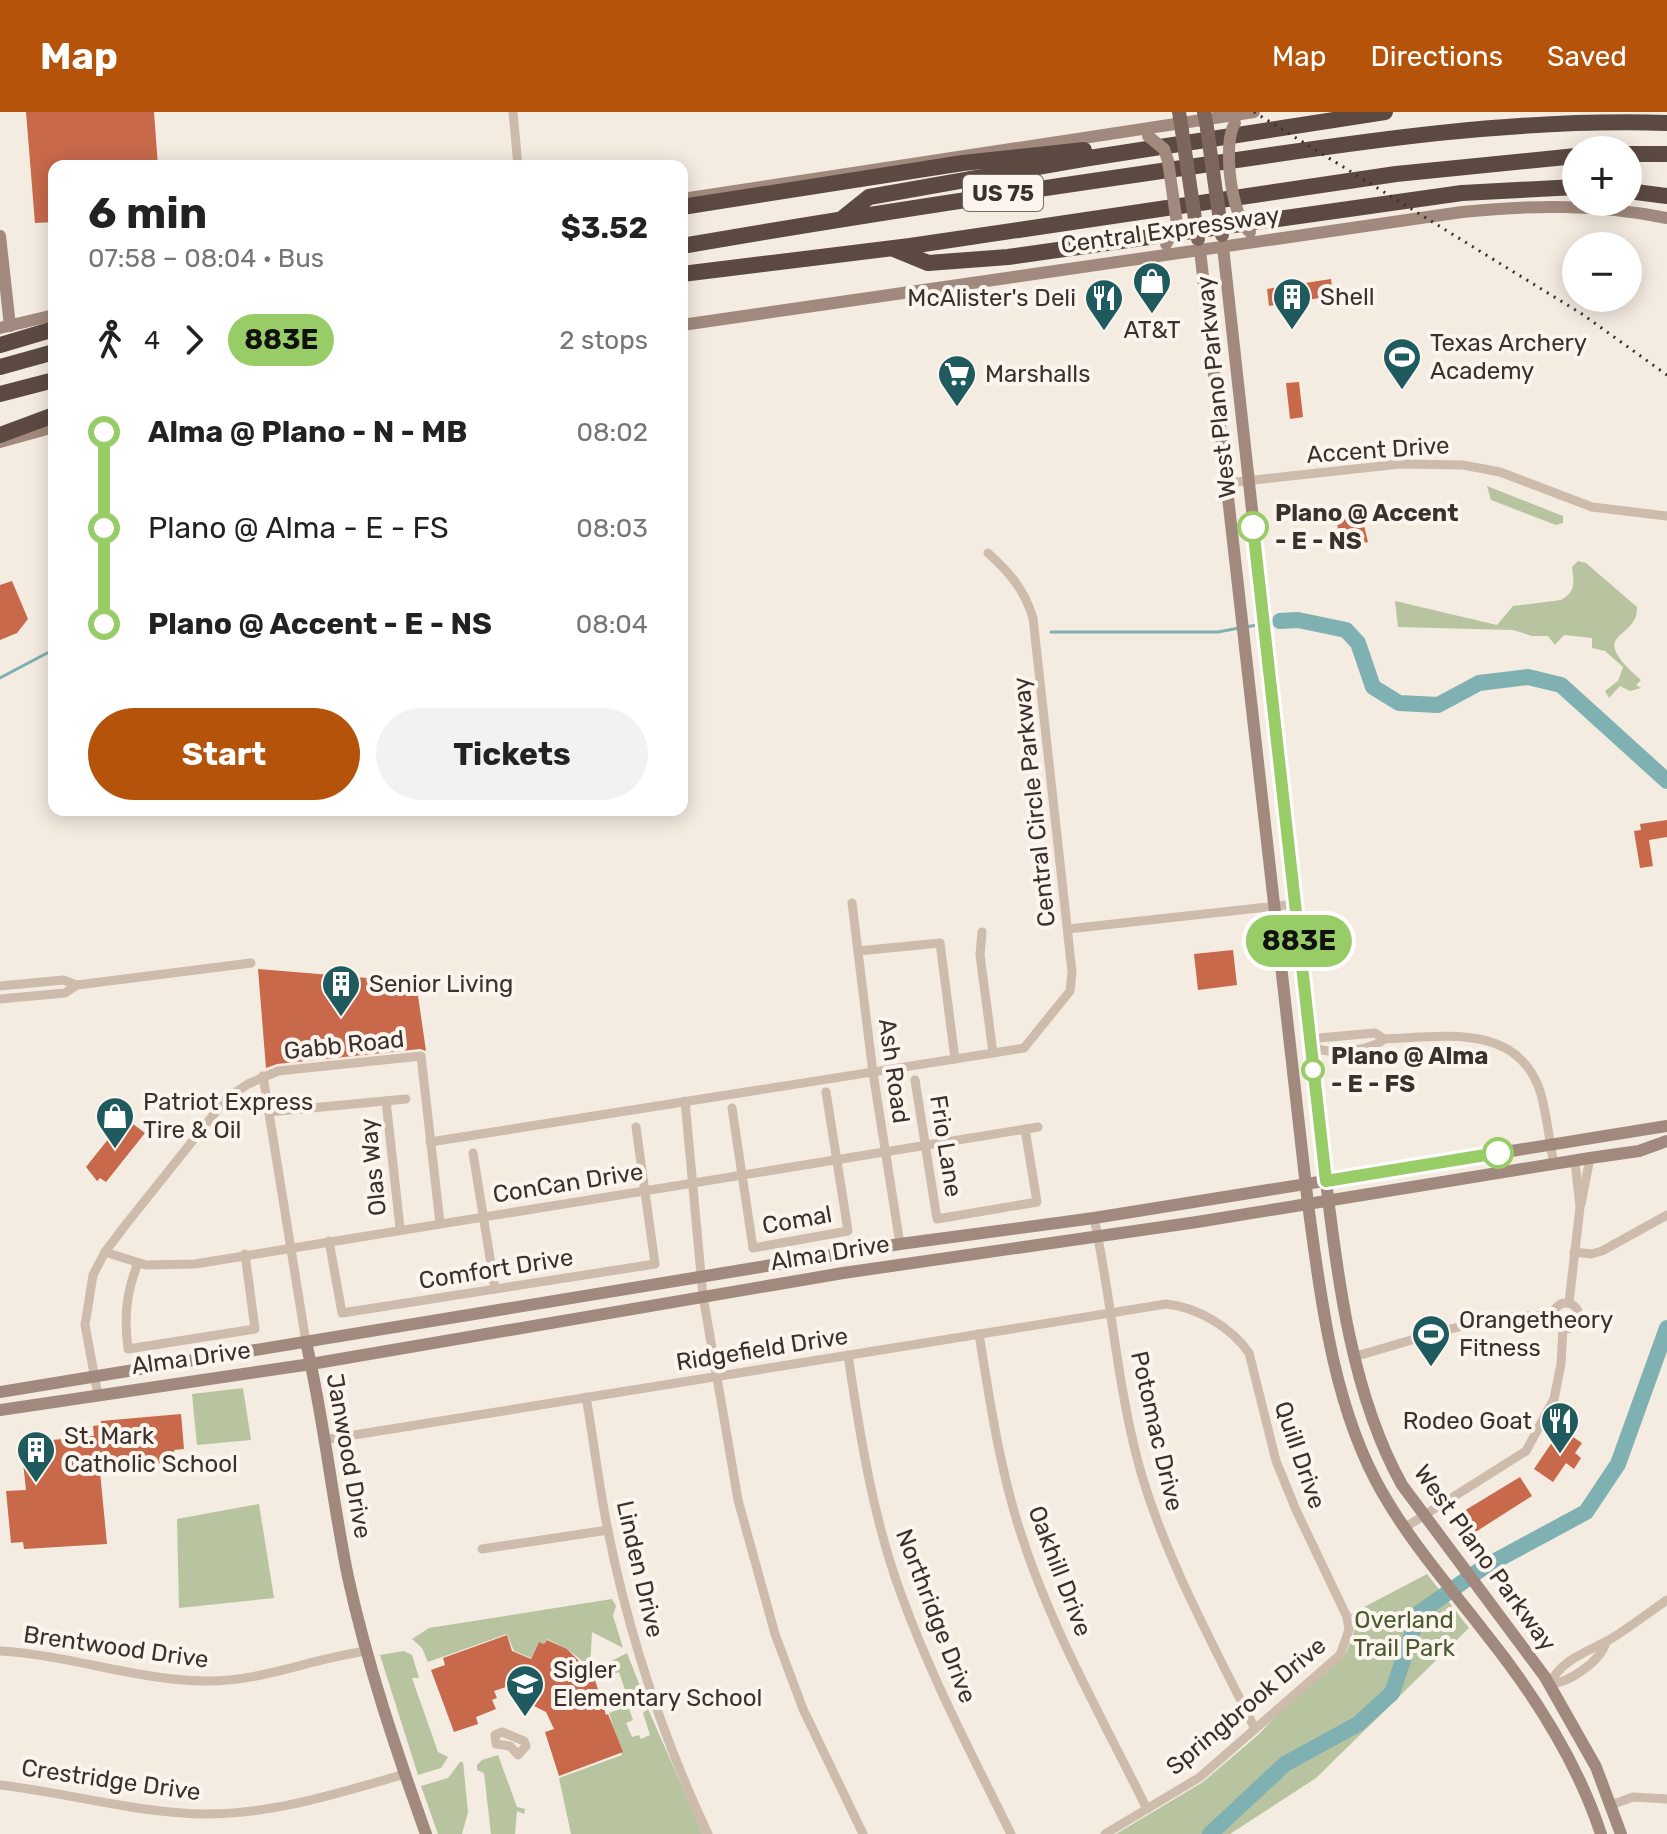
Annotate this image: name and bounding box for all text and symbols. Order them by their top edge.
text: Map [40,33,118,79]
text: Map [1272,40,1326,73]
text: Directions [1370,40,1503,73]
text: Saved [1547,40,1627,73]
map controls [1562,136,1642,312]
button: + [1562,136,1642,216]
road number: US 75 [963,175,1043,211]
text: 6 min [88,187,207,239]
street label: Central Expressway [1059,201,1281,259]
text: $3.52 [561,210,648,246]
button: − [1562,232,1642,312]
text: 07:58 – 08:04 · Bus [88,243,324,274]
shop icon: AT&T [1131,260,1173,315]
street label: West Plano Parkway [1190,274,1242,500]
building icon: Shell [1271,276,1313,331]
restaurant icon: McAlister's Deli [1083,277,1125,332]
place label: Shell [1320,283,1375,311]
place label: McAlister's Deli [907,284,1076,312]
place label: AT&T [1123,316,1181,344]
icon: walk [88,318,132,362]
icon: forward [172,318,216,362]
text: 883E [244,323,318,356]
text: 4 [144,325,160,356]
text: 2 stops [559,325,648,356]
place label: Texas Archery Academy [1430,329,1587,385]
sports icon: Texas Archery Academy [1381,336,1423,391]
supermarket icon: Marshalls [936,353,978,408]
place label: Marshalls [985,360,1090,388]
text: Alma @ Plano - N - MB [148,414,467,450]
text: 08:02 [577,417,648,448]
street label: Accent Drive [1306,431,1450,469]
place label: Plano @ Accent - E - NS [1275,499,1458,555]
text: Plano @ Alma - E - FS [148,510,449,546]
marker: Plano @ Accent - E - NS [1238,512,1268,542]
text: 08:03 [576,513,648,544]
text: Plano @ Accent - E - NS [148,606,492,642]
text: 08:04 [576,609,648,640]
street label: Central Circle Parkway [1007,676,1061,928]
button: Start [88,708,360,800]
button: Tickets [376,708,648,800]
line badge: 883E [1243,915,1355,967]
text: 883E [1262,924,1336,957]
building icon: Senior Living [320,963,362,1018]
place label: Senior Living [369,970,513,998]
street label: Ash Road [873,1017,915,1125]
street label: Gabb Road [282,1025,406,1065]
place label: Plano @ Alma - E - FS [1331,1042,1488,1098]
marker: Plano @ Alma - E - FS [1302,1059,1324,1081]
place label: Patriot Express Tire & Oil [143,1088,313,1144]
street label: Frio Lane [924,1093,968,1199]
shop icon: Patriot Express Tire & Oil [94,1095,136,1150]
street label: Olas Way [354,1117,392,1217]
unlabelled marker [1483,1138,1513,1168]
street label: ConCan Drive [491,1157,645,1209]
street label: Comal [760,1200,834,1240]
street label: Alma Drive [768,1230,892,1276]
street label: Comfort Drive [417,1243,575,1295]
place label: Orangetheory Fitness [1459,1306,1613,1362]
sports icon: Orangetheory Fitness [1410,1313,1452,1368]
street label: Ridgefield Drive [674,1322,850,1376]
street label: Alma Drive [130,1336,252,1380]
street label: Potomac Drive [1125,1348,1189,1514]
street label: Janwood Drive [321,1371,377,1541]
street label: Quill Drive [1269,1398,1331,1512]
restaurant icon: Rodeo Goat [1539,1400,1581,1455]
place label: Rodeo Goat [1403,1407,1532,1435]
place label: St. Mark Catholic School [64,1422,238,1478]
building icon: St. Mark Catholic School [15,1429,57,1484]
street label: West Plano Parkway [1408,1459,1562,1657]
street label: Linden Drive [611,1498,669,1640]
street label: Oakhill Drive [1022,1502,1098,1640]
street label: Northridge Drive [890,1525,982,1707]
park label: Overland Trail Park [1353,1606,1455,1662]
street label: Brentwood Drive [22,1620,210,1674]
street label: Springbrook Drive [1161,1631,1331,1781]
place label: Sigler Elementary School [553,1656,762,1712]
school or university icon: Sigler Elementary School [504,1663,546,1718]
street label: Crestridge Drive [20,1754,202,1806]

